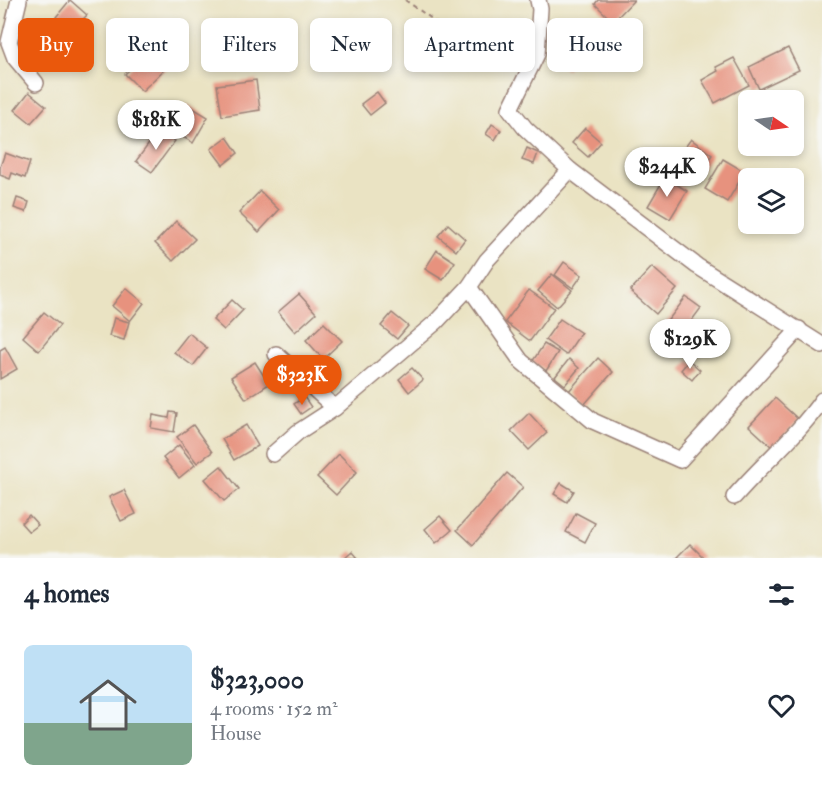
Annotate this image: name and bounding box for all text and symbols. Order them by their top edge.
chip: Buy [18,18,94,72]
chip: Rent [106,18,189,72]
chip: Filters [201,18,298,72]
chip: New [310,18,392,72]
chip: Apartment [404,18,535,72]
chip: House [547,18,643,72]
north arrow [738,90,804,156]
map controls [738,90,804,234]
pin: $181K [114,100,198,151]
text: $181K [132,107,180,132]
pin: $244K [625,147,709,198]
text: $244K [638,154,696,179]
button: layers [738,168,804,234]
pin: $129K [648,319,732,370]
text: $129K [664,326,716,351]
pin: $323K [260,355,344,406]
text: $323K [277,362,327,387]
text: 4 homes [24,578,110,610]
icon: filters [765,578,798,611]
text: $323,000 [210,664,304,696]
icon: home [72,669,144,741]
icon: heart [765,689,798,722]
text: 4 rooms · 152 m² [210,696,338,721]
text: House [210,721,261,746]

